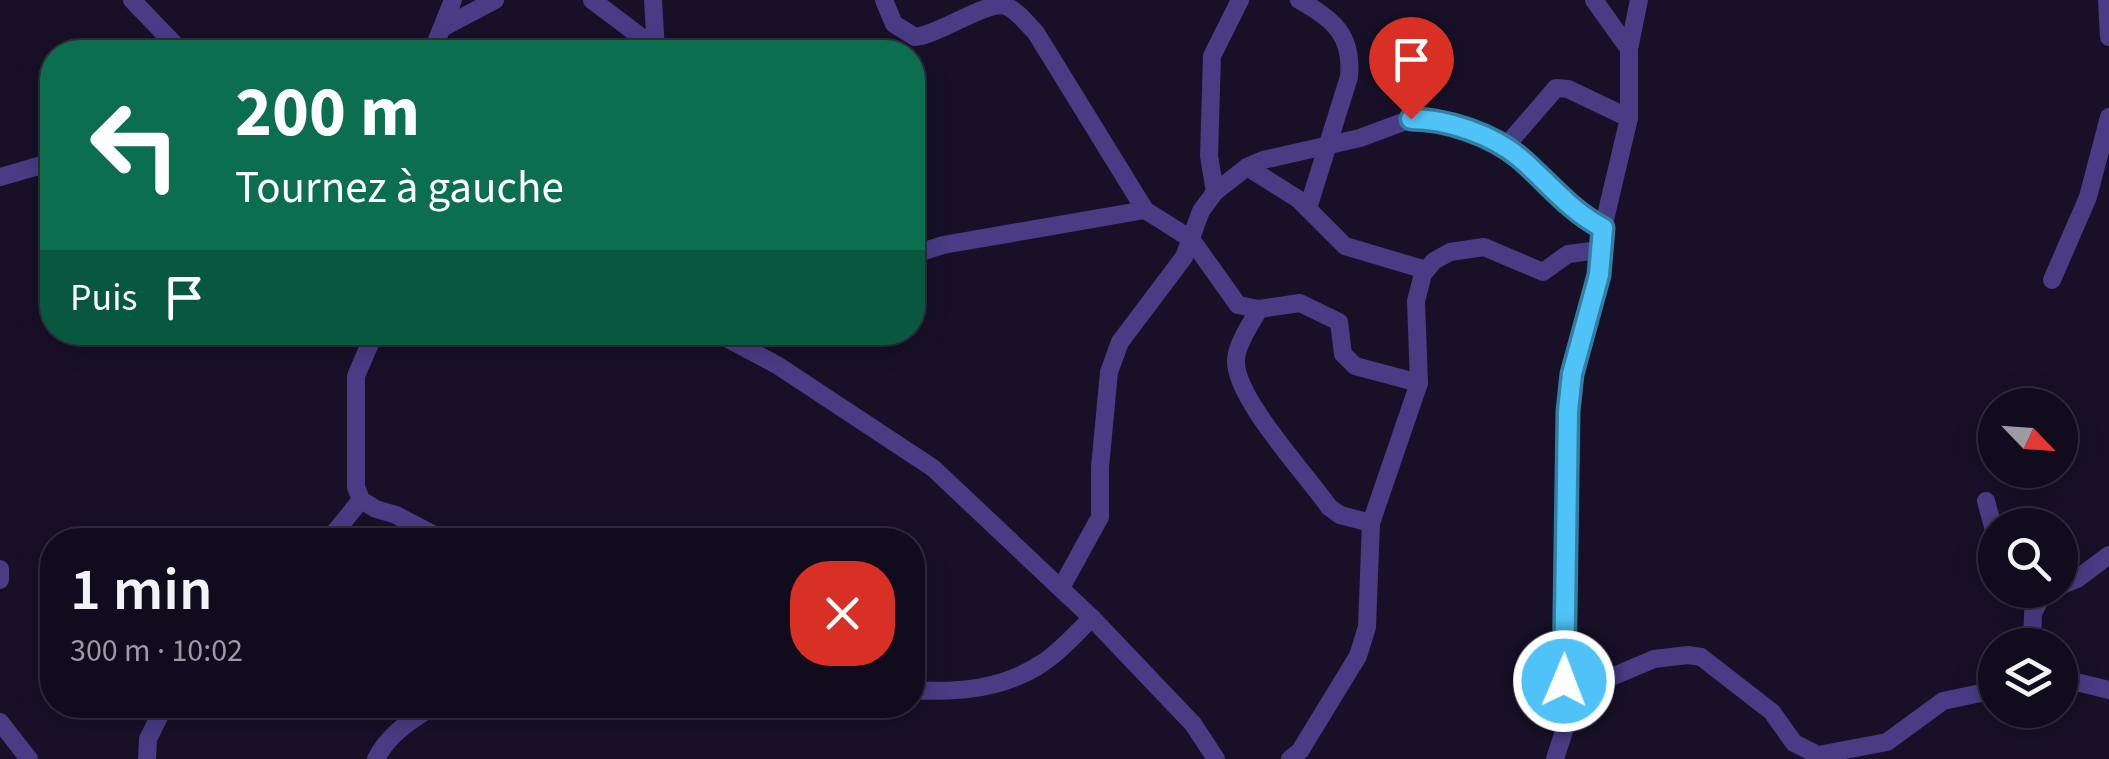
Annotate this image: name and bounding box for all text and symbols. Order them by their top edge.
pin [1369,17,1454,120]
icon: arrive [1384,32,1439,87]
text: 200 m [235,63,420,163]
icon: left [70,80,200,210]
text: Tournez à gauche [235,156,564,220]
icon: arrive [157,270,212,325]
text: Puis [70,271,137,325]
north arrow [1978,388,2078,488]
map controls [1978,388,2078,728]
button: search [1978,508,2078,608]
text: 1 min [70,548,213,633]
button: close [790,561,895,666]
text: 300 m · 10:02 [70,628,243,674]
button: layers [1978,628,2078,728]
position arrow [1512,629,1616,733]

